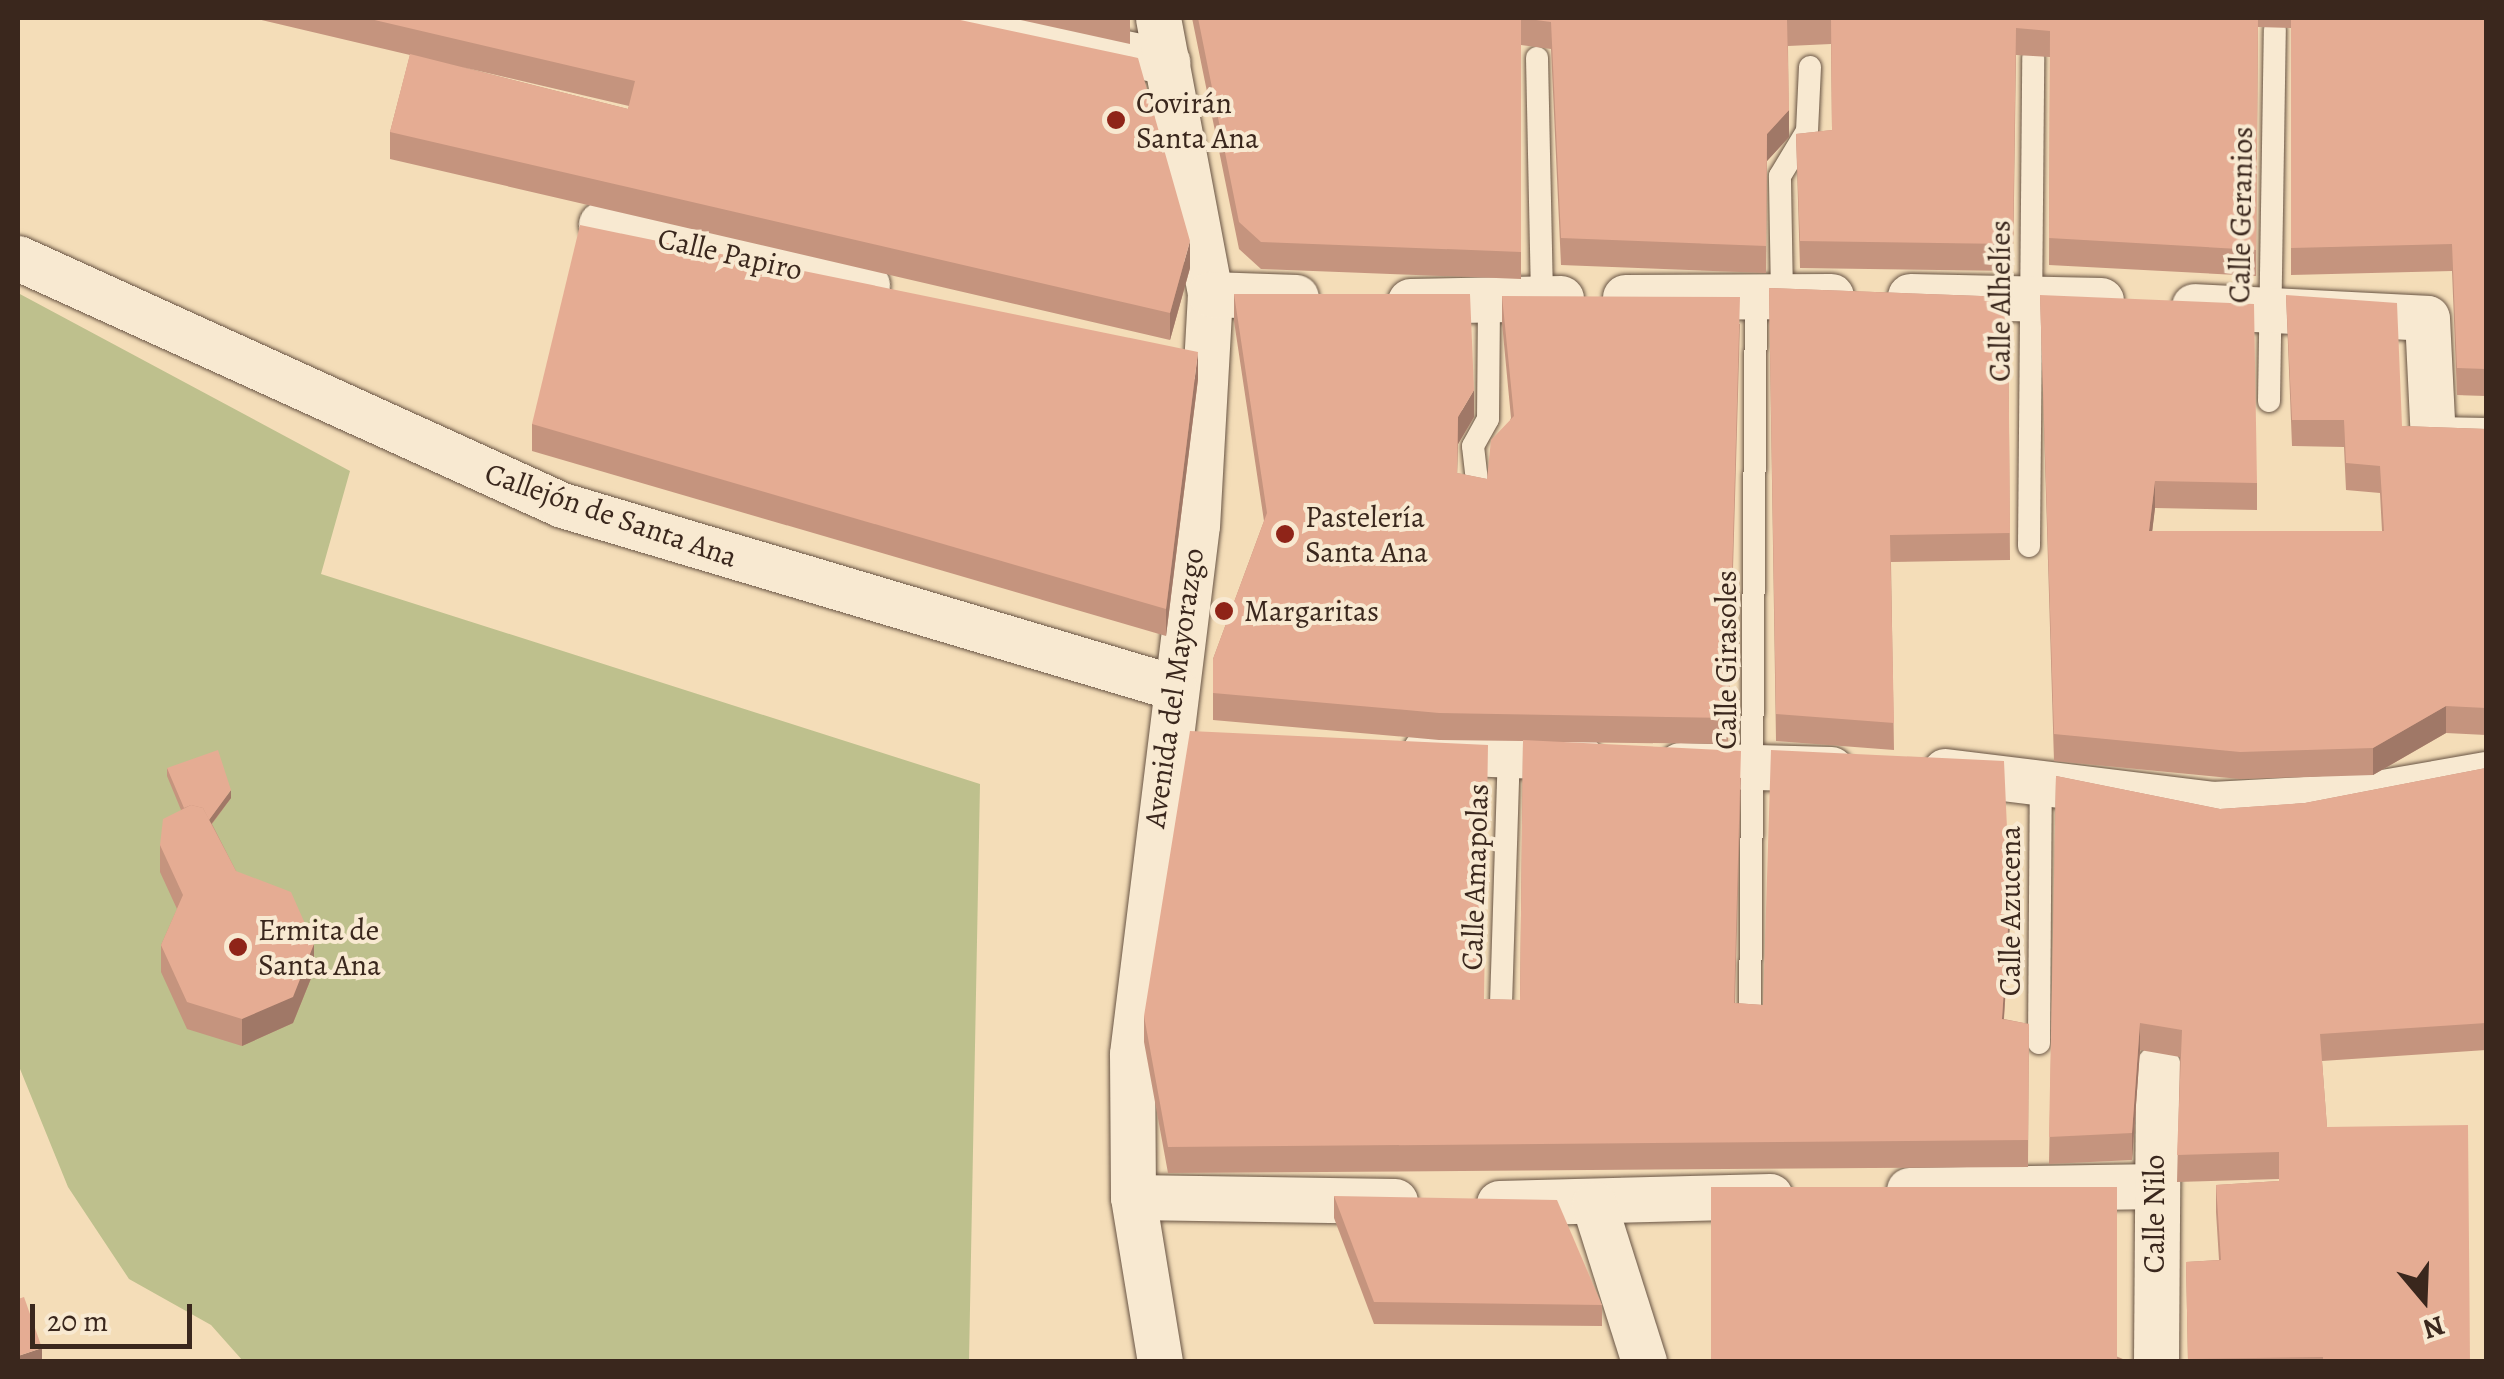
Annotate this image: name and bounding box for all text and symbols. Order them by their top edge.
place label: Covirán Santa Ana [1136,85,1259,156]
marker: Covirán Santa Ana [1105,109,1127,131]
street label: Calle Geranios [2221,126,2261,304]
street label: Calle Papiro [654,220,806,288]
street label: Calle Alhelíes [1982,220,2018,382]
street label: Callejón de Santa Ana [480,455,742,575]
place label: Pastelería Santa Ana [1305,499,1428,570]
marker: Pastelería Santa Ana [1274,523,1296,545]
street label: Avenida del Mayorazgo [1137,546,1211,830]
street label: Calle Girasoles [1708,570,1744,750]
place label: Margaritas [1244,593,1379,629]
marker: Margaritas [1213,600,1235,622]
street label: Calle Amapolas [1454,783,1496,971]
street label: Calle Azucena [1992,826,2028,996]
place label: Ermita de Santa Ana [258,912,381,982]
marker: Ermita de Santa Ana [227,936,249,958]
street label: Calle Nilo [2136,1155,2172,1273]
north arrow [2374,1249,2474,1349]
scale bar [35,1284,198,1346]
text: 20 m [47,1301,108,1341]
text: N [2418,1306,2450,1349]

